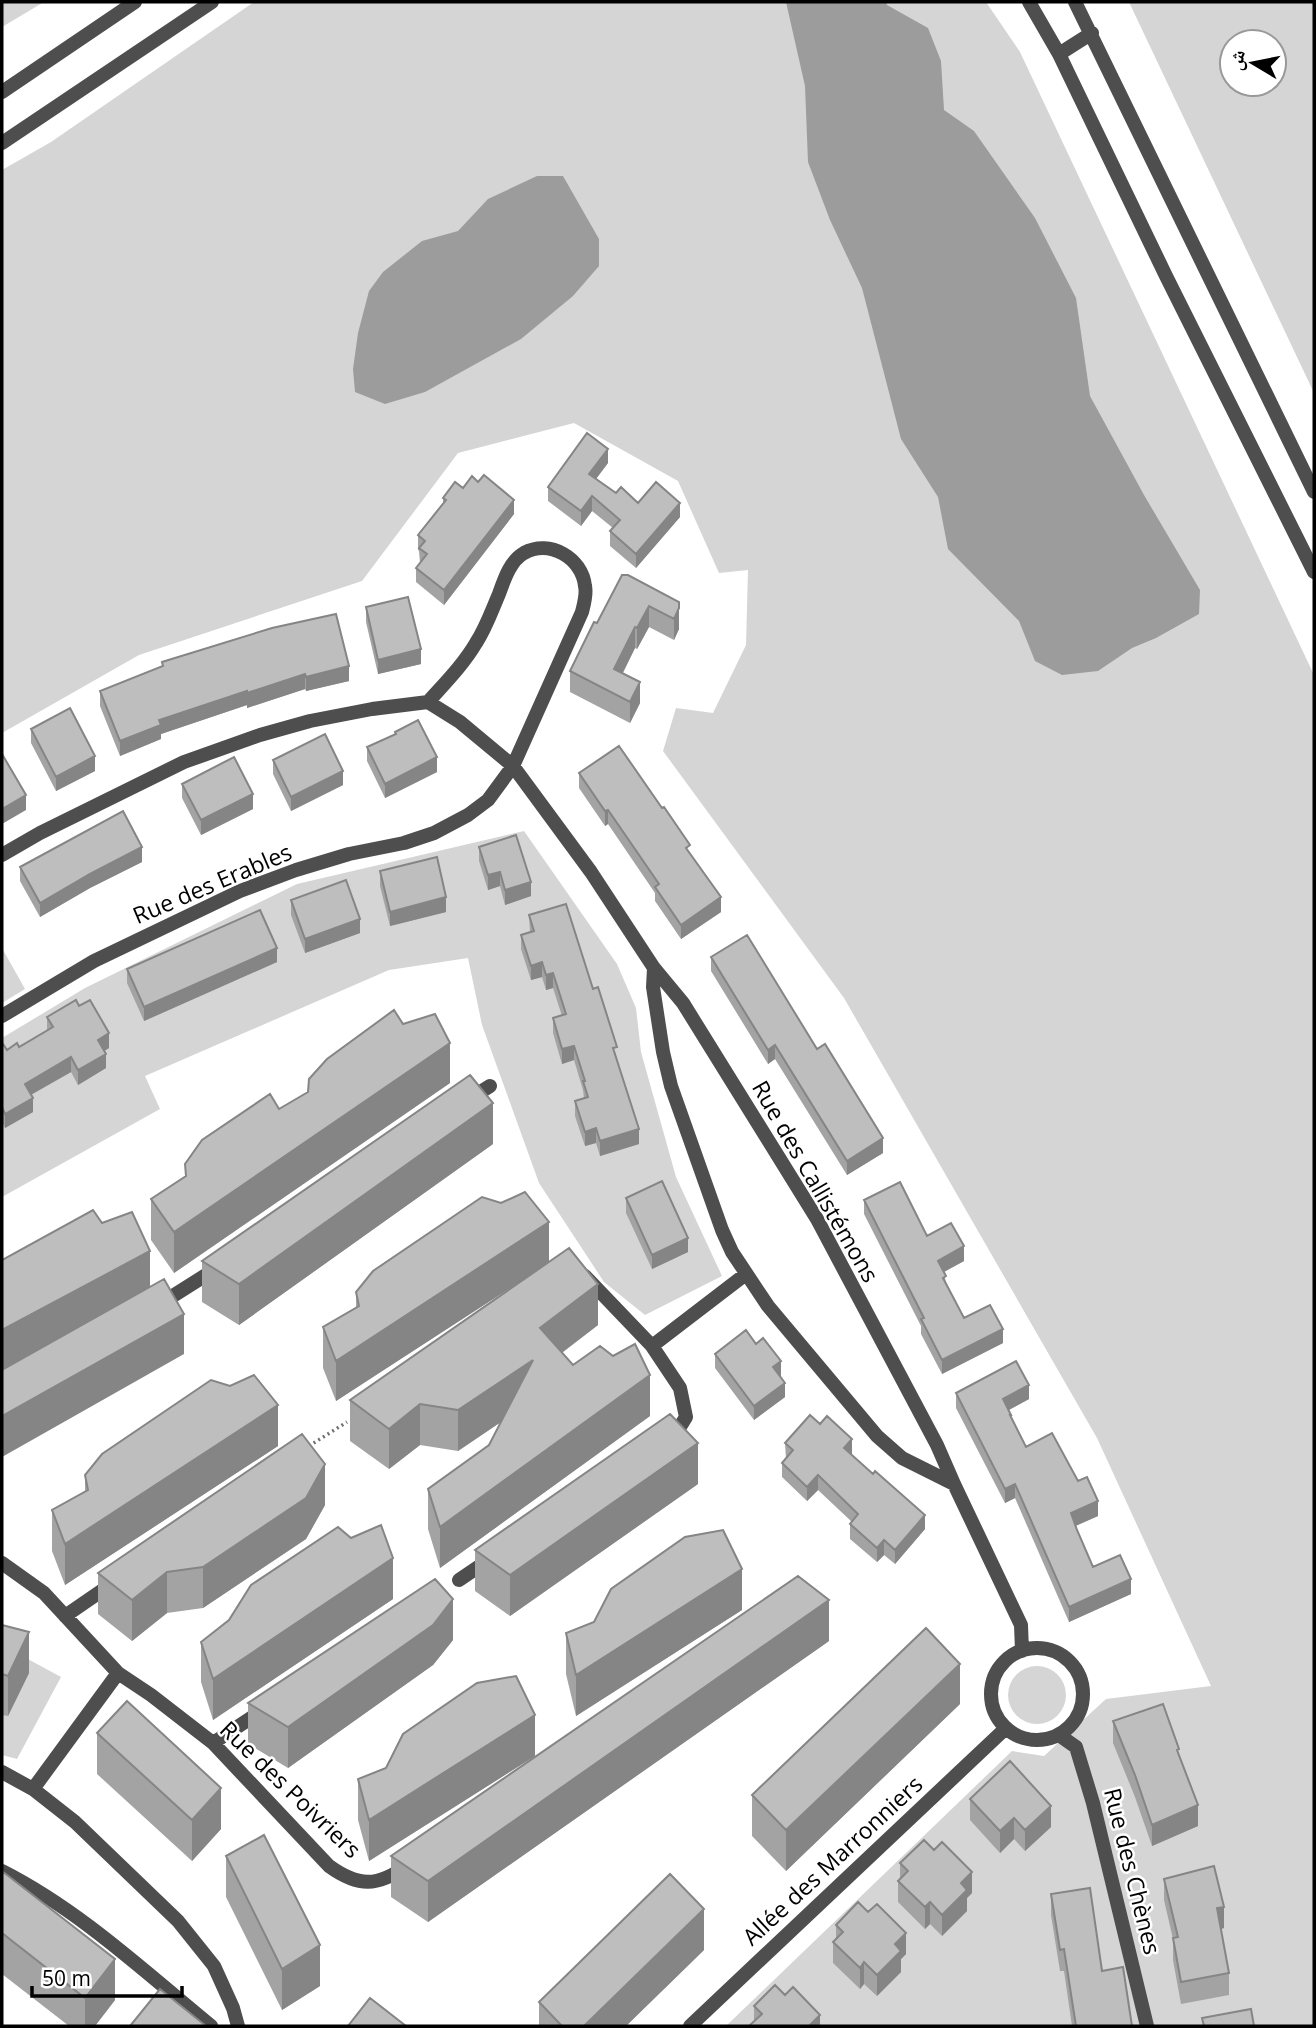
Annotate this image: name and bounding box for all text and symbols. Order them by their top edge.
north arrow [1218,28,1288,98]
text: ش [1222,48,1251,72]
street label: Rue des Erables [128,835,296,931]
street label: Rue des Callistémons [745,1074,887,1288]
street label: Rue des Poivriers [214,1713,368,1865]
street label: Allée des Marronniers [735,1768,929,1952]
street label: Rue des Chènes [1097,1784,1169,1958]
scale bar [32,1954,182,1998]
text: 50 m [42,1964,91,1992]

